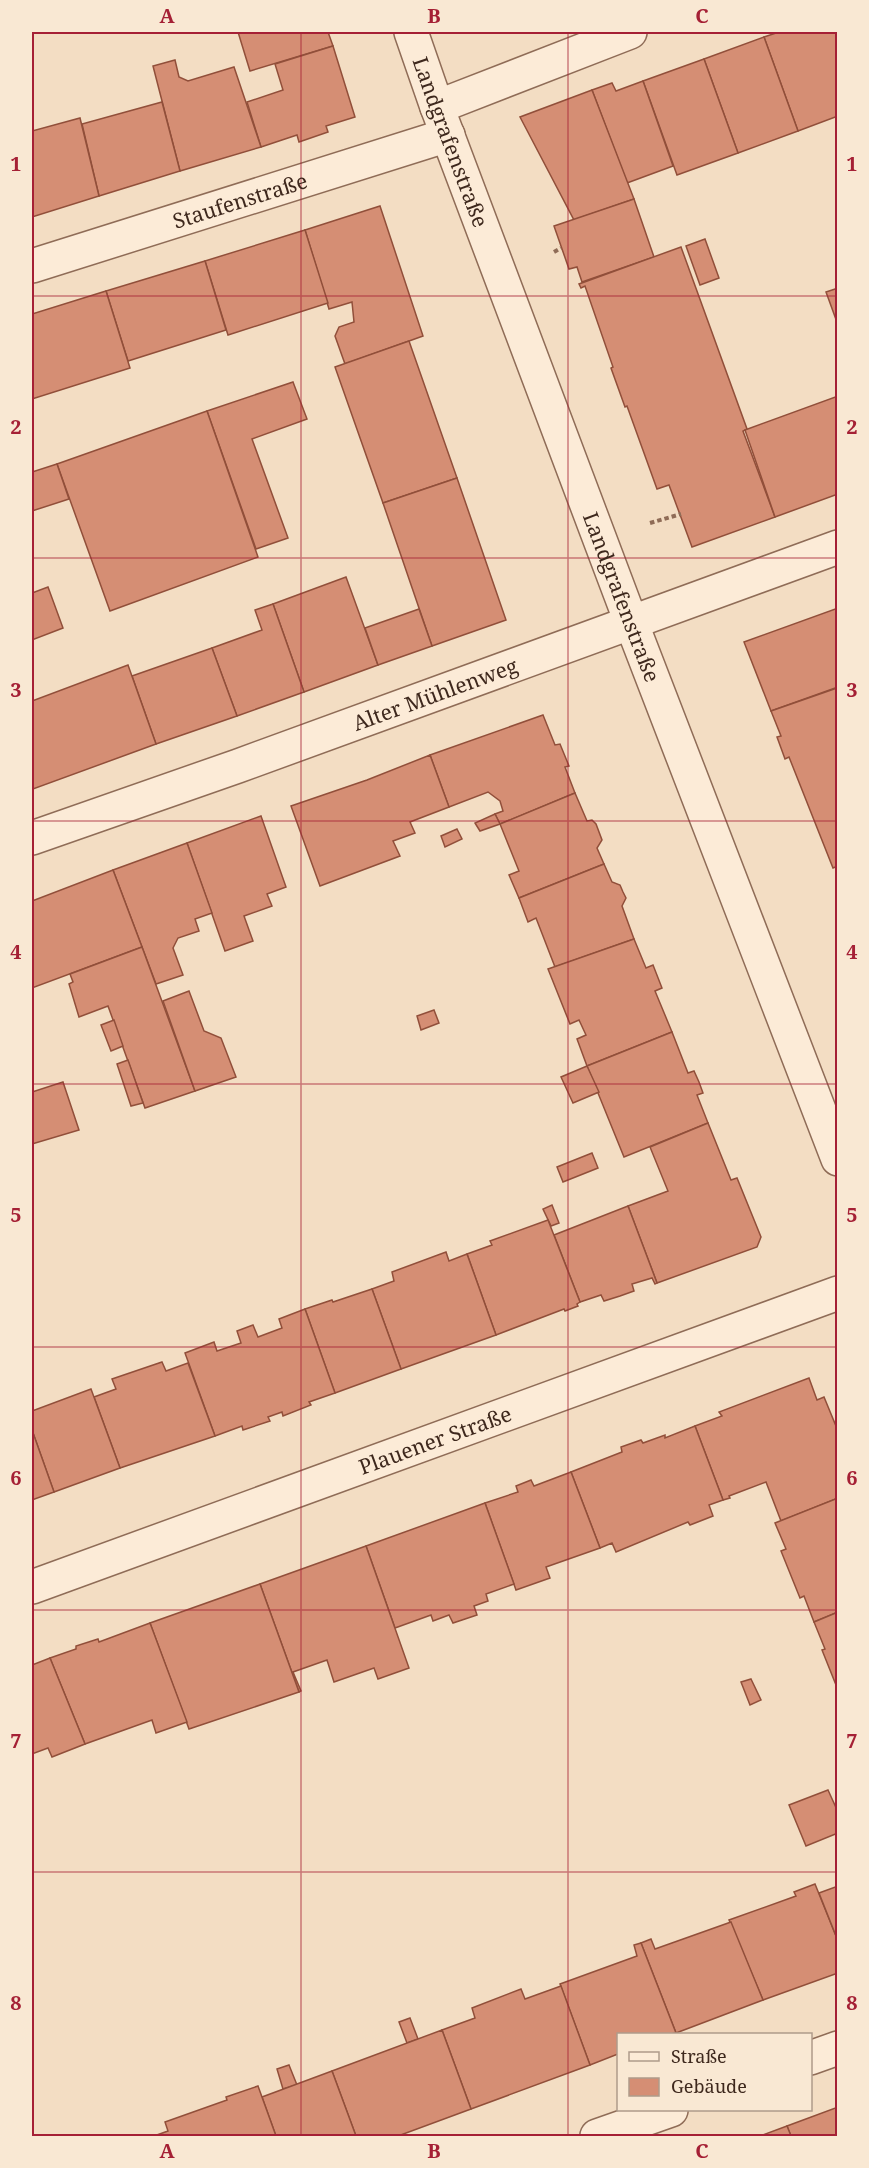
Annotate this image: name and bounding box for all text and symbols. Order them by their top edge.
text: A [159,2,175,29]
text: B [427,2,441,29]
text: C [695,2,709,29]
street label: Landgrafenstraße [407,53,495,231]
text: 1 [10,150,22,177]
text: 1 [846,150,858,177]
street label: Staufenstraße [169,166,311,235]
text: 2 [10,413,22,440]
text: 2 [846,413,858,440]
street label: Landgrafenstraße [577,508,667,686]
street label: Alter Mühlenweg [349,651,522,737]
text: 3 [10,676,22,703]
text: 3 [846,676,858,703]
text: 4 [10,938,22,965]
text: 4 [846,938,858,965]
text: 5 [10,1201,22,1228]
text: 5 [846,1201,858,1228]
street label: Plauener Straße [355,1399,515,1481]
text: 6 [10,1464,22,1491]
text: 6 [846,1464,858,1491]
text: 7 [10,1727,22,1754]
text: 7 [846,1727,858,1754]
text: 8 [10,1989,22,2016]
text: 8 [846,1989,858,2016]
legend [617,2033,812,2111]
text: Straße [671,2044,727,2068]
text: Gebäude [671,2074,747,2098]
text: A [159,2137,175,2164]
text: B [427,2137,441,2164]
text: C [695,2137,709,2164]

